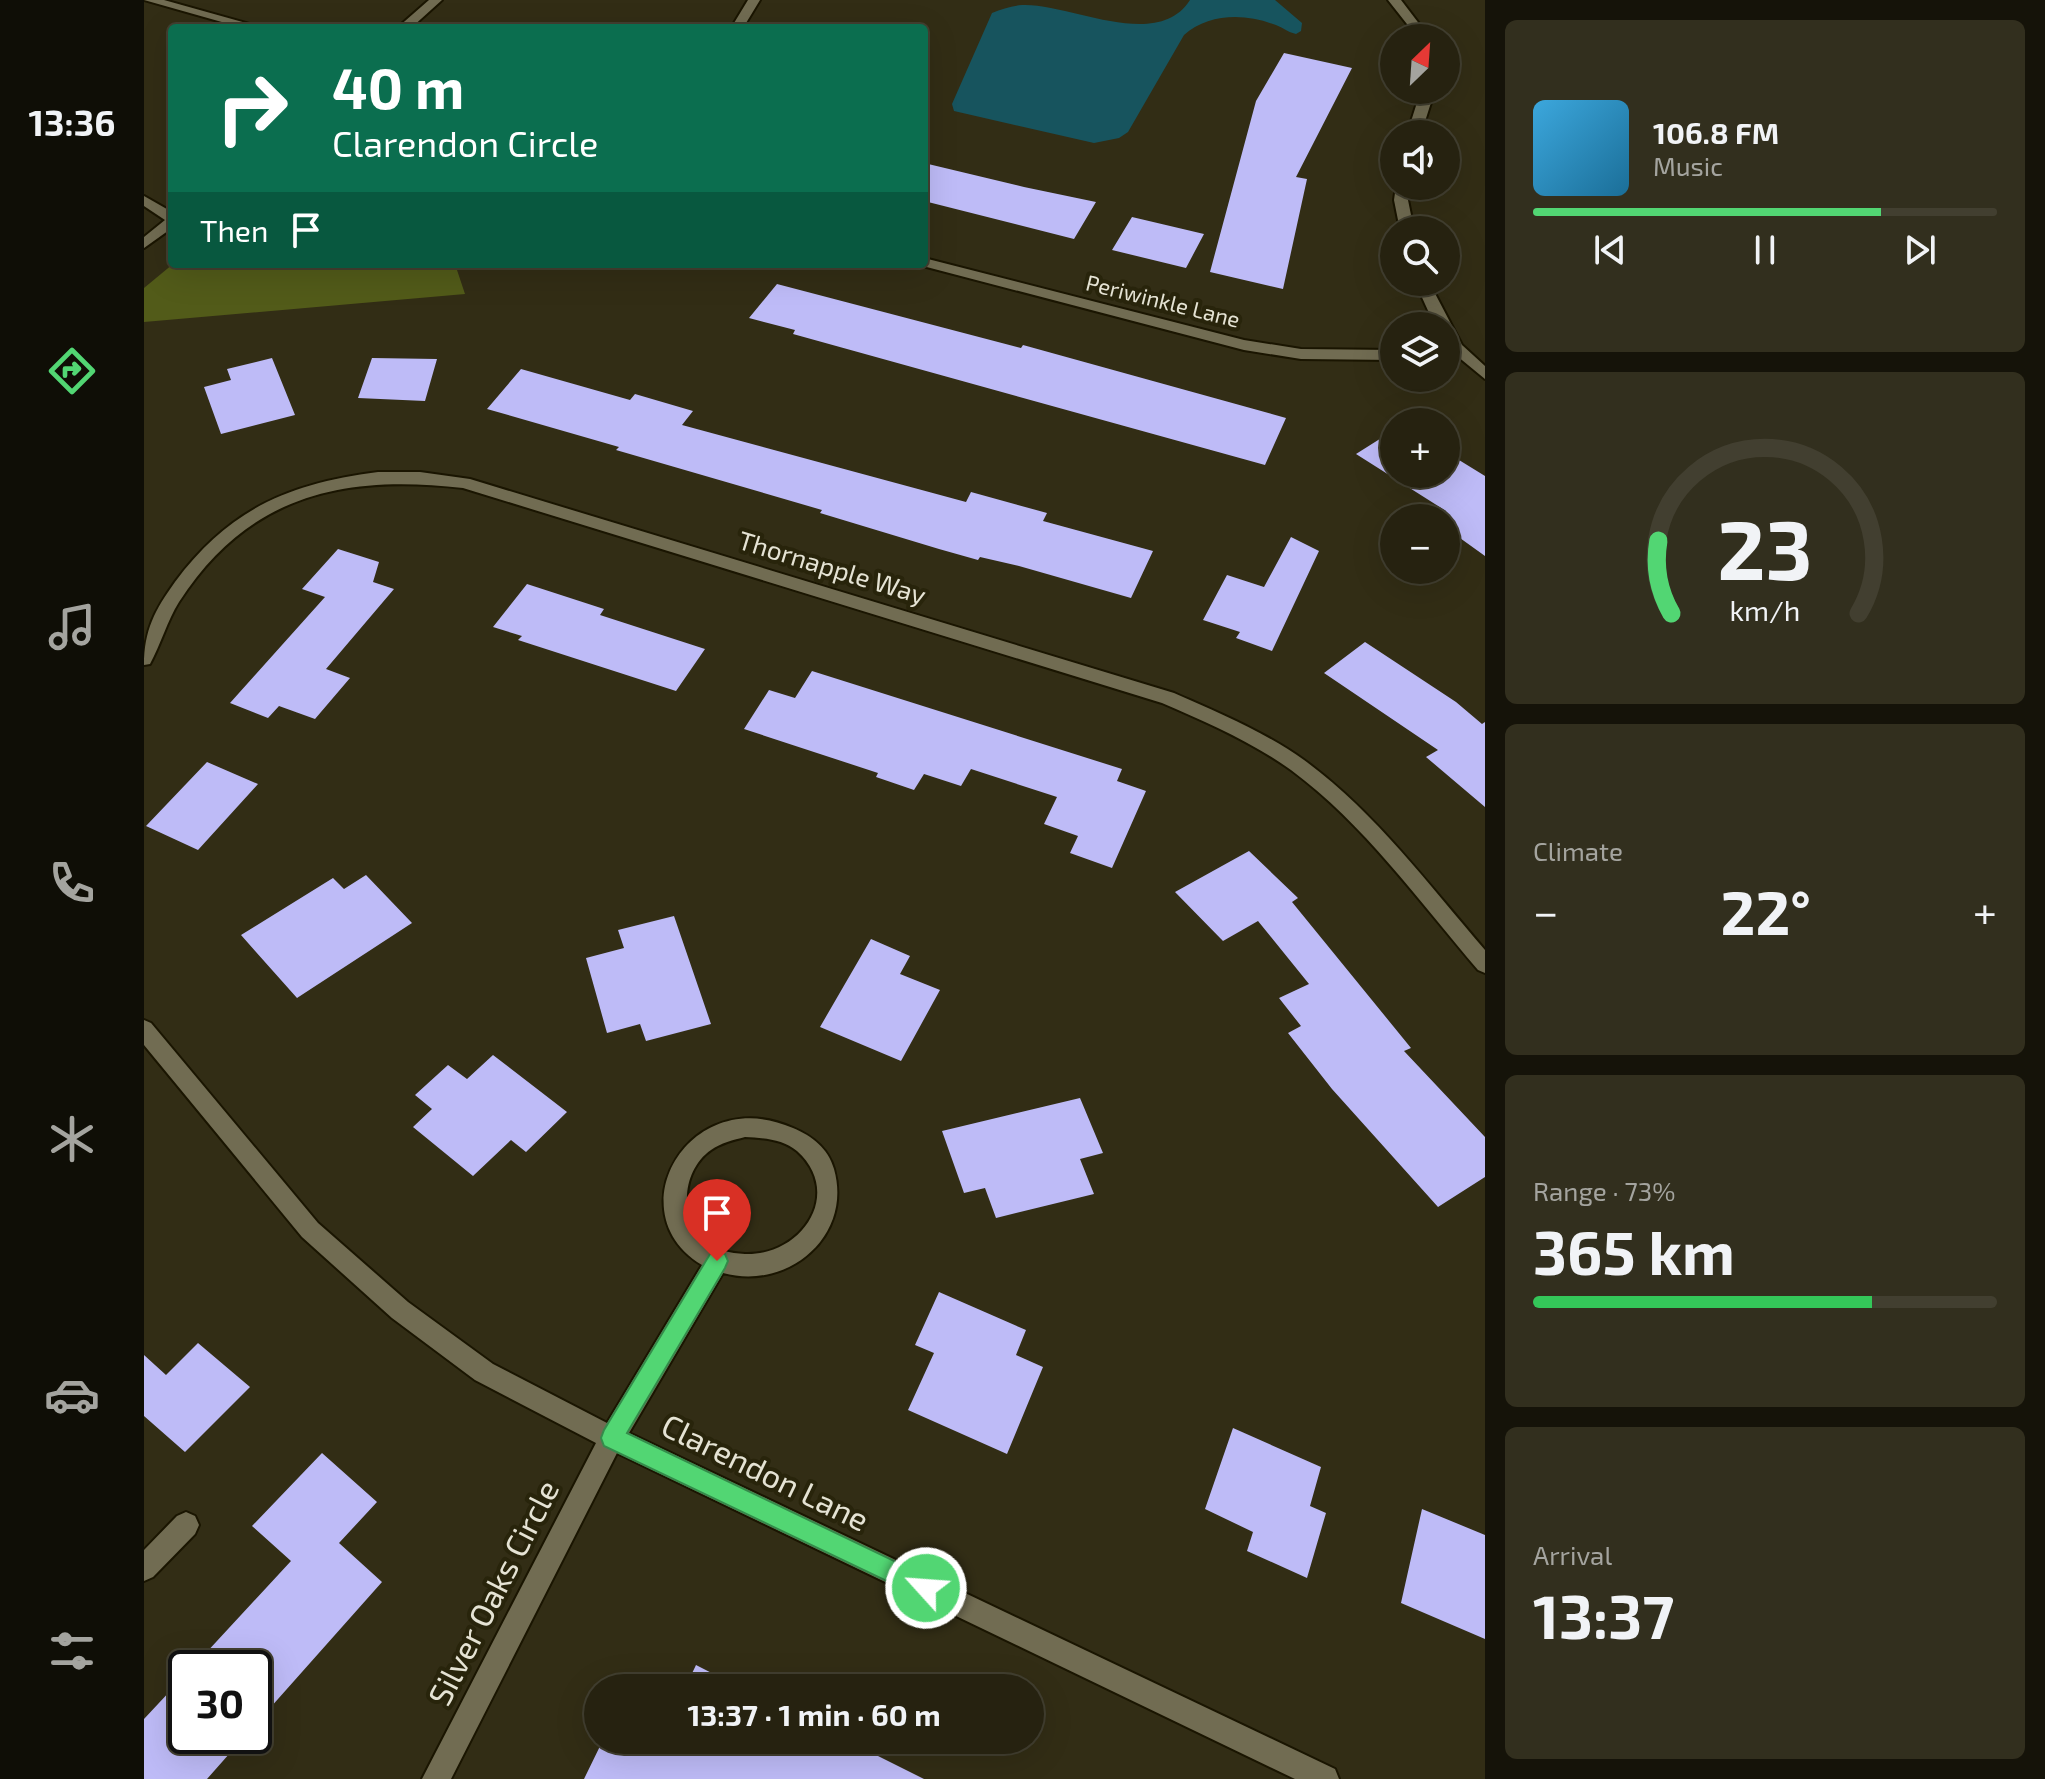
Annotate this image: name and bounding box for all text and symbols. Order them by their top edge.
north arrow [1380,24,1460,104]
map controls [1380,24,1460,584]
text: 40 m [332,53,464,120]
icon: right [200,56,304,160]
text: 13:36 [29,100,115,143]
text: 106.8 FM [1653,114,1779,150]
button: sound [1380,120,1460,200]
text: Clarendon Circle [332,121,598,164]
text: Music [1653,150,1723,181]
icon: arrive [284,208,328,252]
text: Then [200,212,268,248]
button: search [1380,216,1460,296]
icon: previous [1588,228,1632,272]
icon: pause [1743,228,1787,272]
icon: next [1898,228,1942,272]
street label: Periwinkle Lane [1084,268,1243,332]
button: layers [1380,312,1460,392]
icon: directions [44,343,100,399]
button: + [1380,408,1460,488]
text: 23 [1717,496,1813,596]
button: − [1380,504,1460,584]
street label: Thornapple Way [735,523,930,610]
text: km/h [1730,592,1800,627]
icon: music [44,599,100,655]
text: Climate [1533,835,1623,866]
icon: phone [44,855,100,911]
text: 22° [1721,875,1811,947]
text: − [1533,884,1559,937]
text: + [1973,884,1997,937]
icon: climate [44,1111,100,1167]
text: Range · 73% [1533,1175,1676,1206]
pin [683,1179,751,1261]
icon: arrive [695,1191,739,1235]
text: 365 km [1533,1215,1735,1287]
icon: car [44,1367,100,1423]
street label: Clarendon Lane [656,1405,876,1538]
street label: Silver Oaks Circle [419,1473,565,1711]
text: Arrival [1533,1539,1612,1570]
position arrow [884,1546,968,1630]
text: 13:37 [1533,1579,1674,1651]
icon: filters [44,1623,100,1679]
speed limit sign: 30 [168,1650,272,1754]
text: 13:37 · 1 min · 60 m [687,1696,941,1732]

